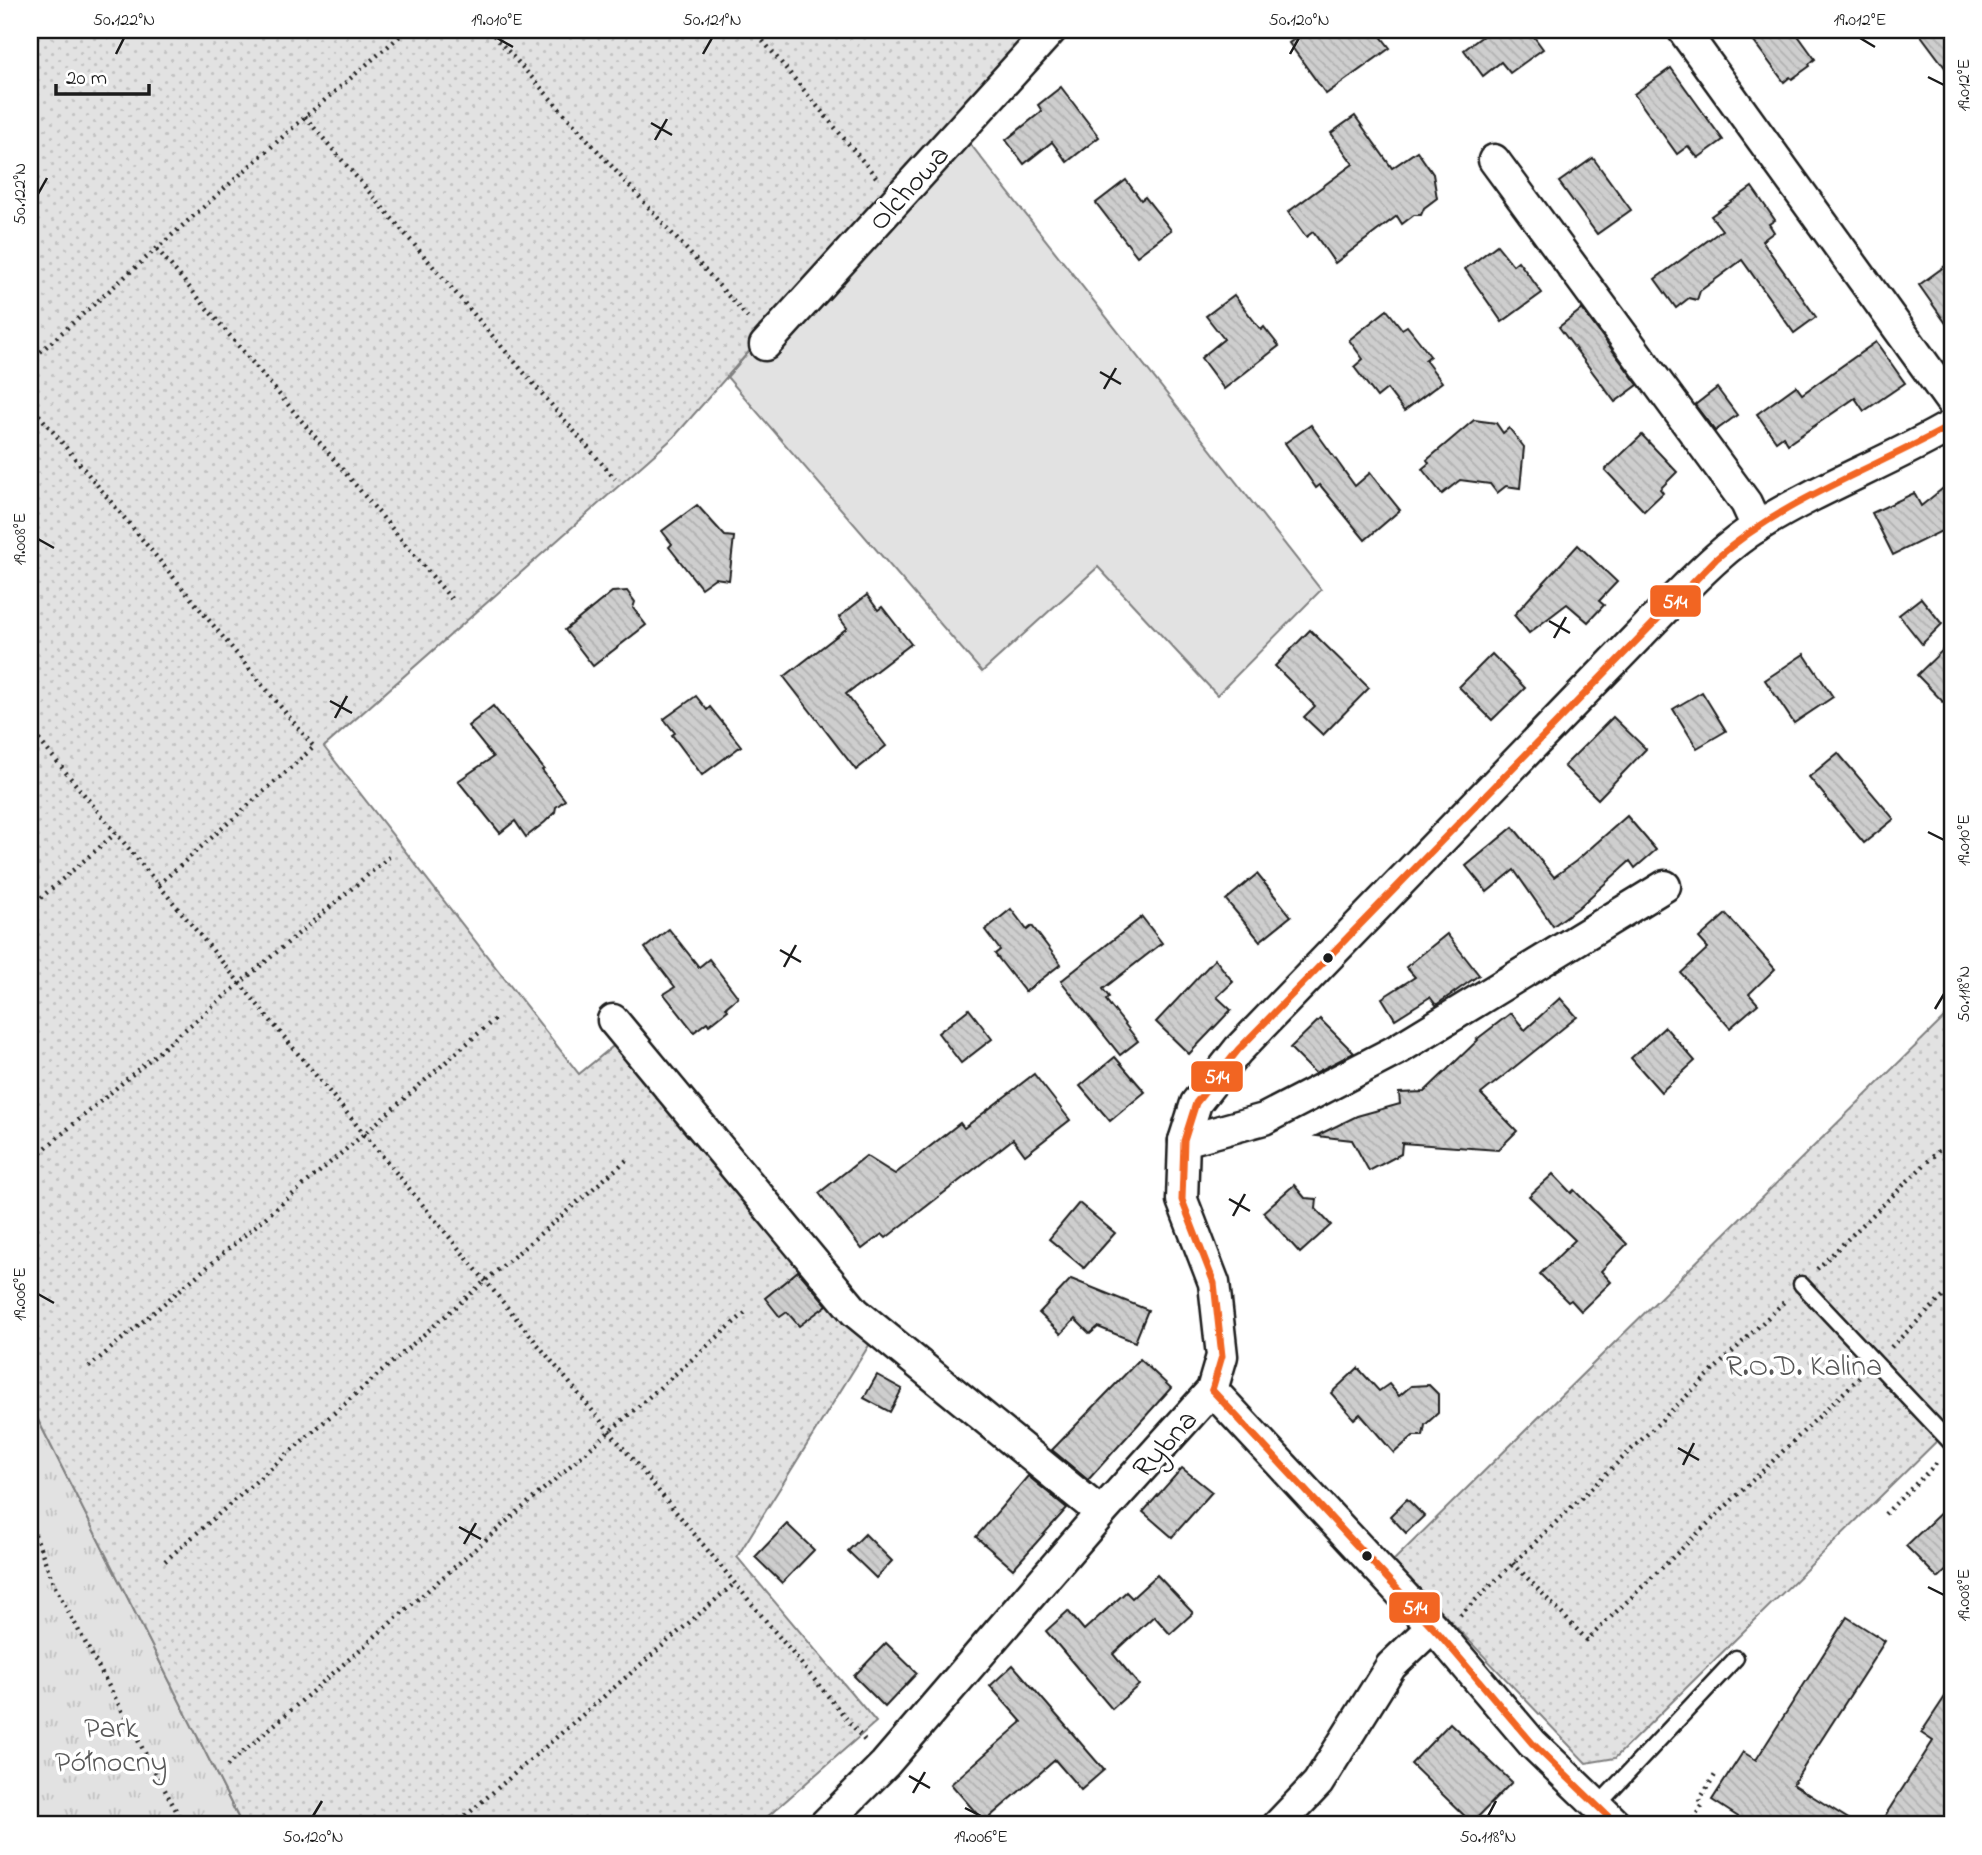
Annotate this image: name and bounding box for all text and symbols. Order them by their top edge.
text: 50.122°N [93,8,155,34]
text: 19.010°E [471,8,523,34]
text: 50.121°N [682,8,742,34]
text: 50.120°N [1268,8,1330,34]
text: 19.012°E [1834,8,1887,34]
scale bar [56,52,149,96]
text: 19.012°E [1952,58,1978,112]
text: 20 m [66,64,107,94]
street label: Olchowa [859,136,961,242]
text: 50.122°N [8,163,34,225]
text: 19.008°E [8,512,34,565]
line badge: 514 [1649,584,1702,618]
text: 514 [1663,590,1688,617]
text: 19.010°E [1952,814,1978,866]
unlabelled marker [1321,951,1335,965]
text: 50.118°N [1952,966,1978,1022]
line badge: 514 [1190,1060,1244,1093]
text: 514 [1205,1065,1230,1092]
text: 19.006°E [8,1267,34,1321]
park label: R.O.D. Kalina [1726,1346,1882,1390]
street label: Rybna [1123,1401,1209,1489]
unlabelled marker [1360,1549,1374,1563]
text: 19.008°E [1952,1568,1978,1621]
line badge: 514 [1388,1591,1441,1624]
text: 514 [1403,1596,1428,1623]
park label: Park Północny [55,1708,167,1786]
text: 50.120°N [282,1825,344,1851]
text: 19.006°E [954,1825,1008,1851]
text: 50.118°N [1460,1825,1516,1851]

